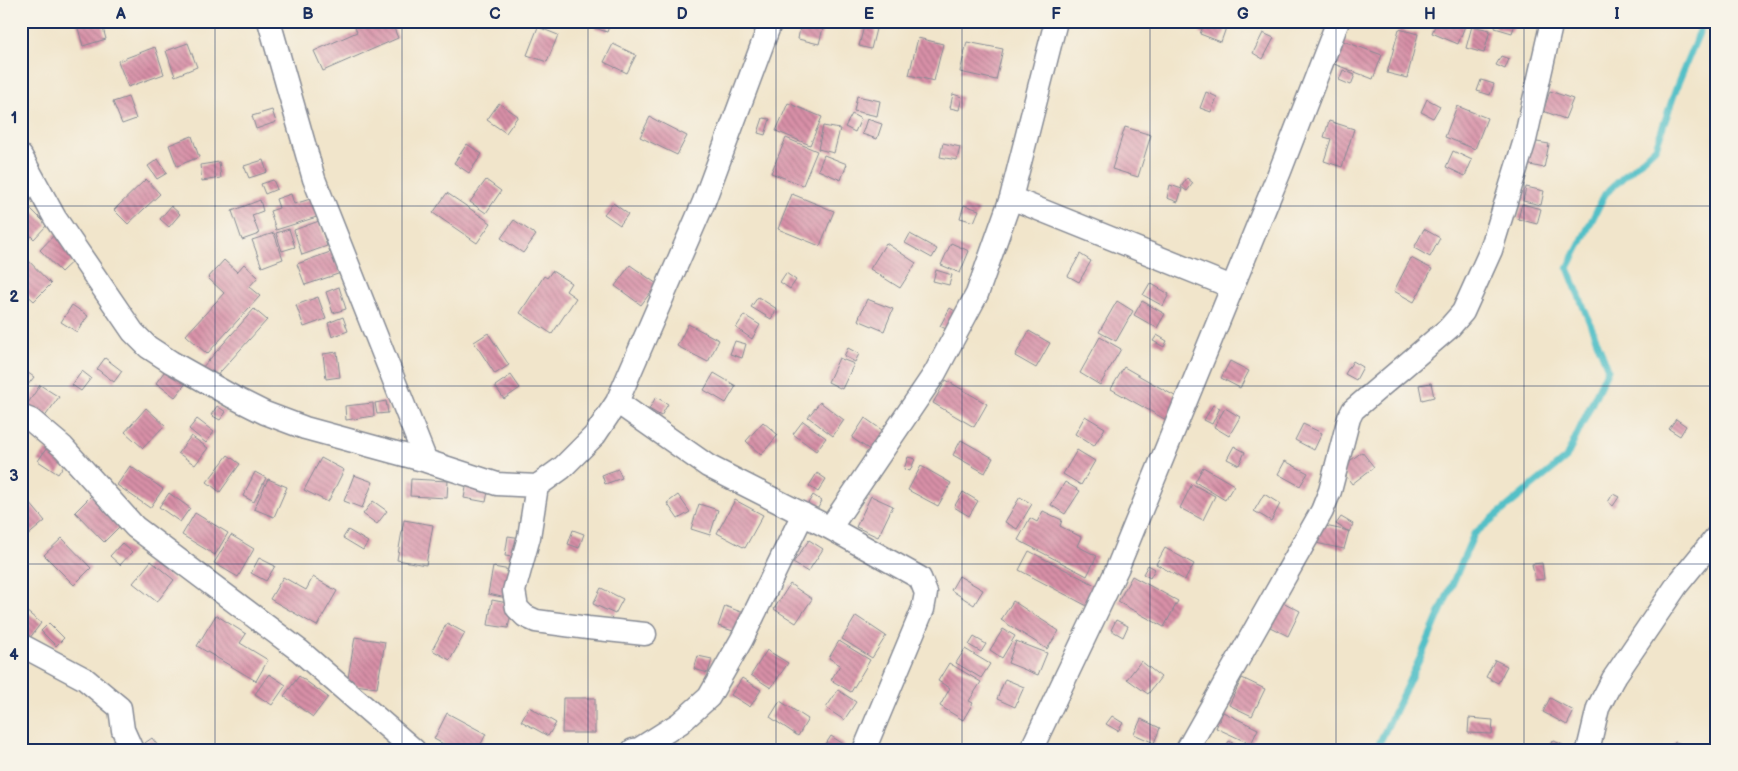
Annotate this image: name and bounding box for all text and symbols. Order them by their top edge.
text: A [115,5,126,24]
text: B [302,5,314,24]
text: C [489,5,501,24]
text: D [676,5,688,24]
text: E [864,5,874,24]
text: F [1051,5,1061,24]
text: G [1237,5,1249,24]
text: H [1424,5,1436,24]
text: I [1614,5,1620,24]
text: 1 [11,109,17,128]
text: 2 [9,288,19,307]
text: 3 [9,467,19,486]
text: 4 [9,646,19,665]

